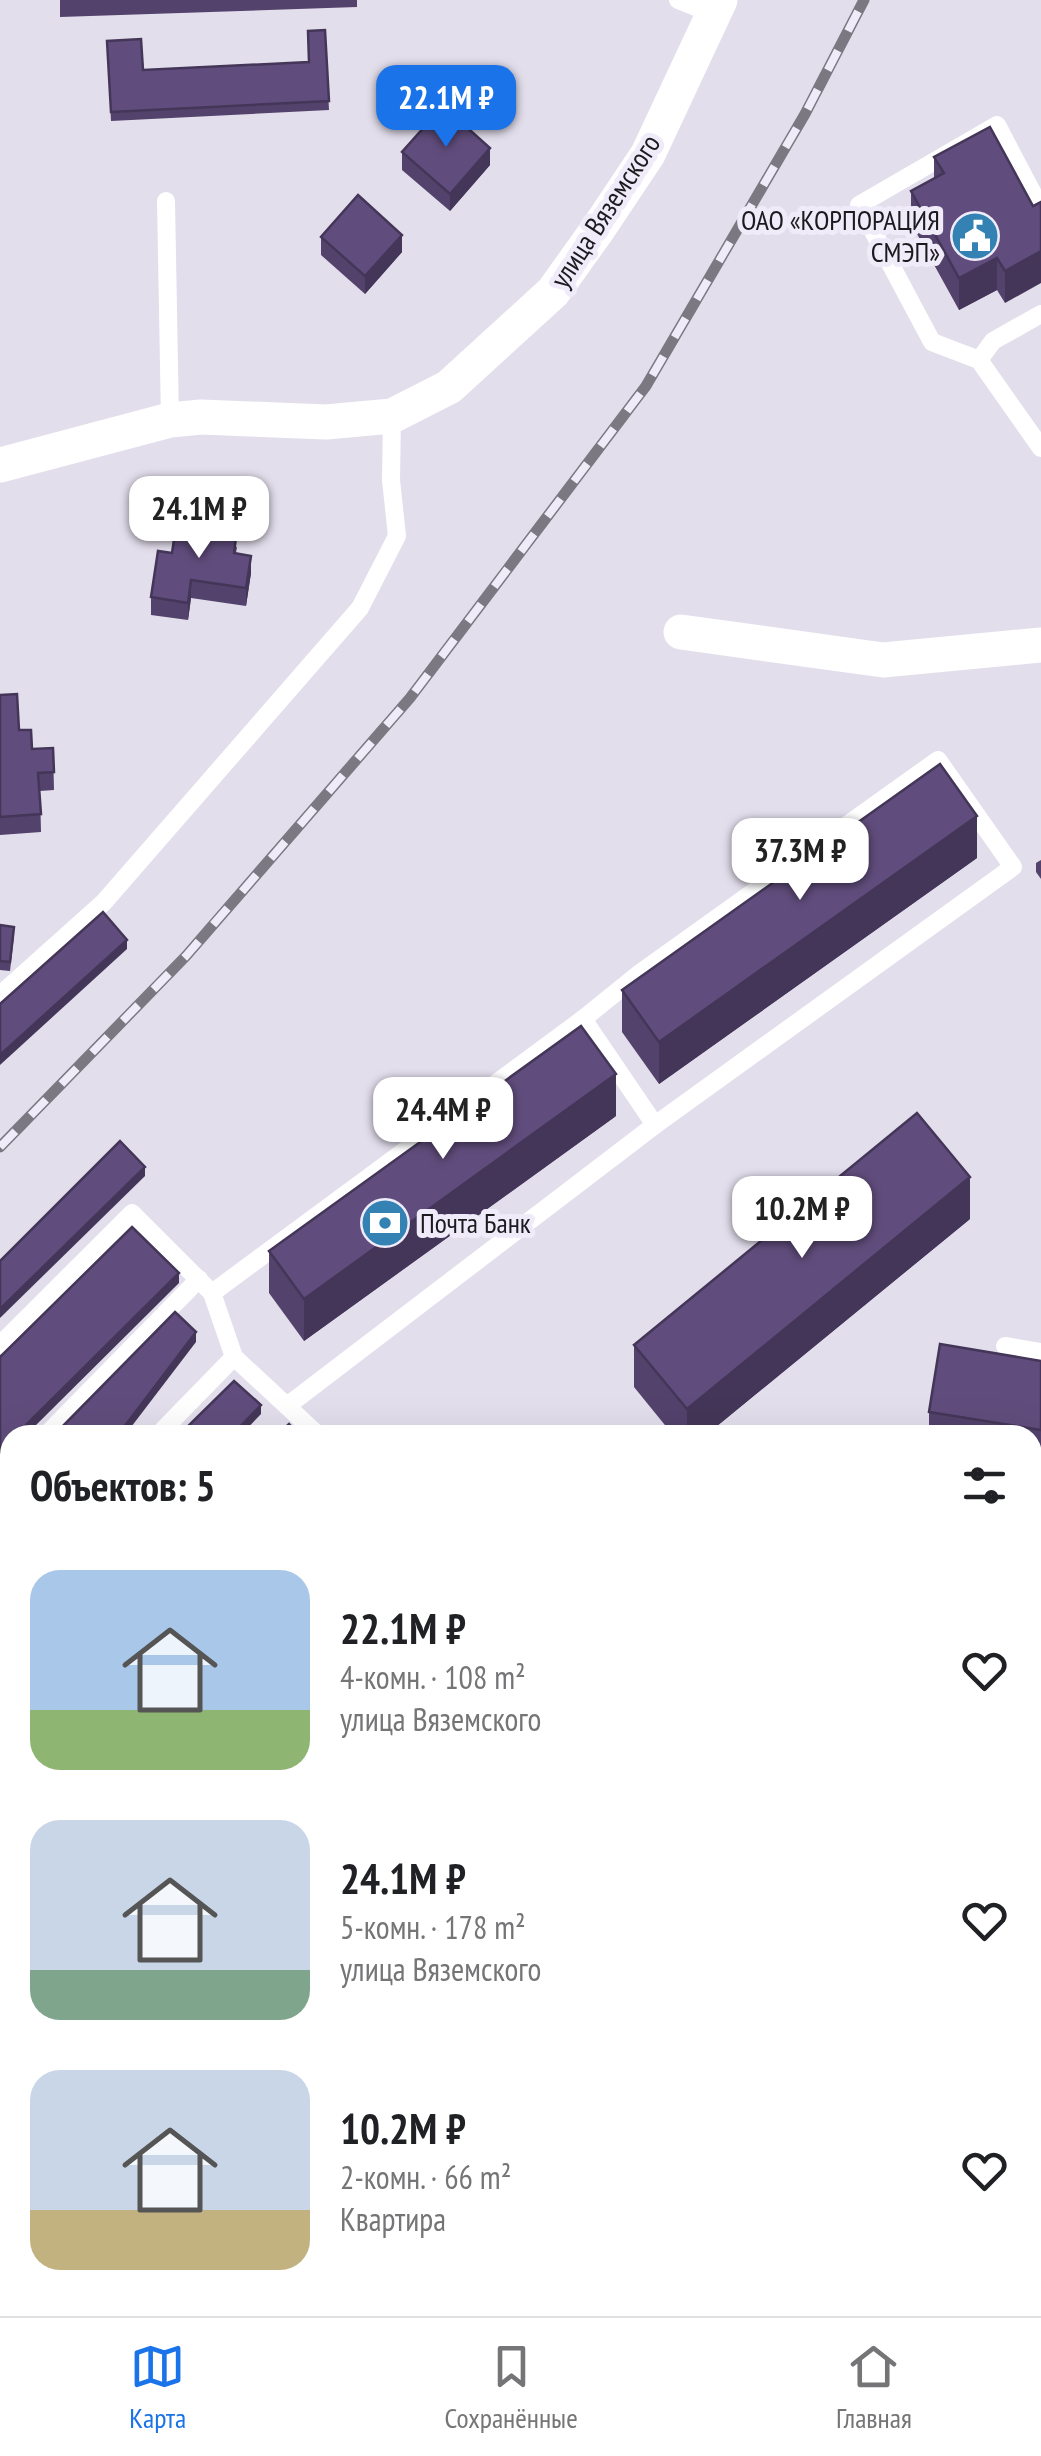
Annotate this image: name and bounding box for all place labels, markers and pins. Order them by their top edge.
pin: 22.1M ₽ [354,65,538,150]
place label: ОАО «КОРПОРАЦИЯ СМЭП» [741,201,940,270]
public building icon: ОАО «КОРПОРАЦИЯ СМЭП» [949,210,1001,262]
pin: 24.1M ₽ [107,476,291,561]
pin: 37.3M ₽ [708,818,892,903]
pin: 24.4M ₽ [351,1077,535,1162]
pin: 10.2M ₽ [710,1176,894,1261]
bank icon: Почта Банк [359,1197,411,1249]
place label: Почта Банк [420,1204,531,1241]

